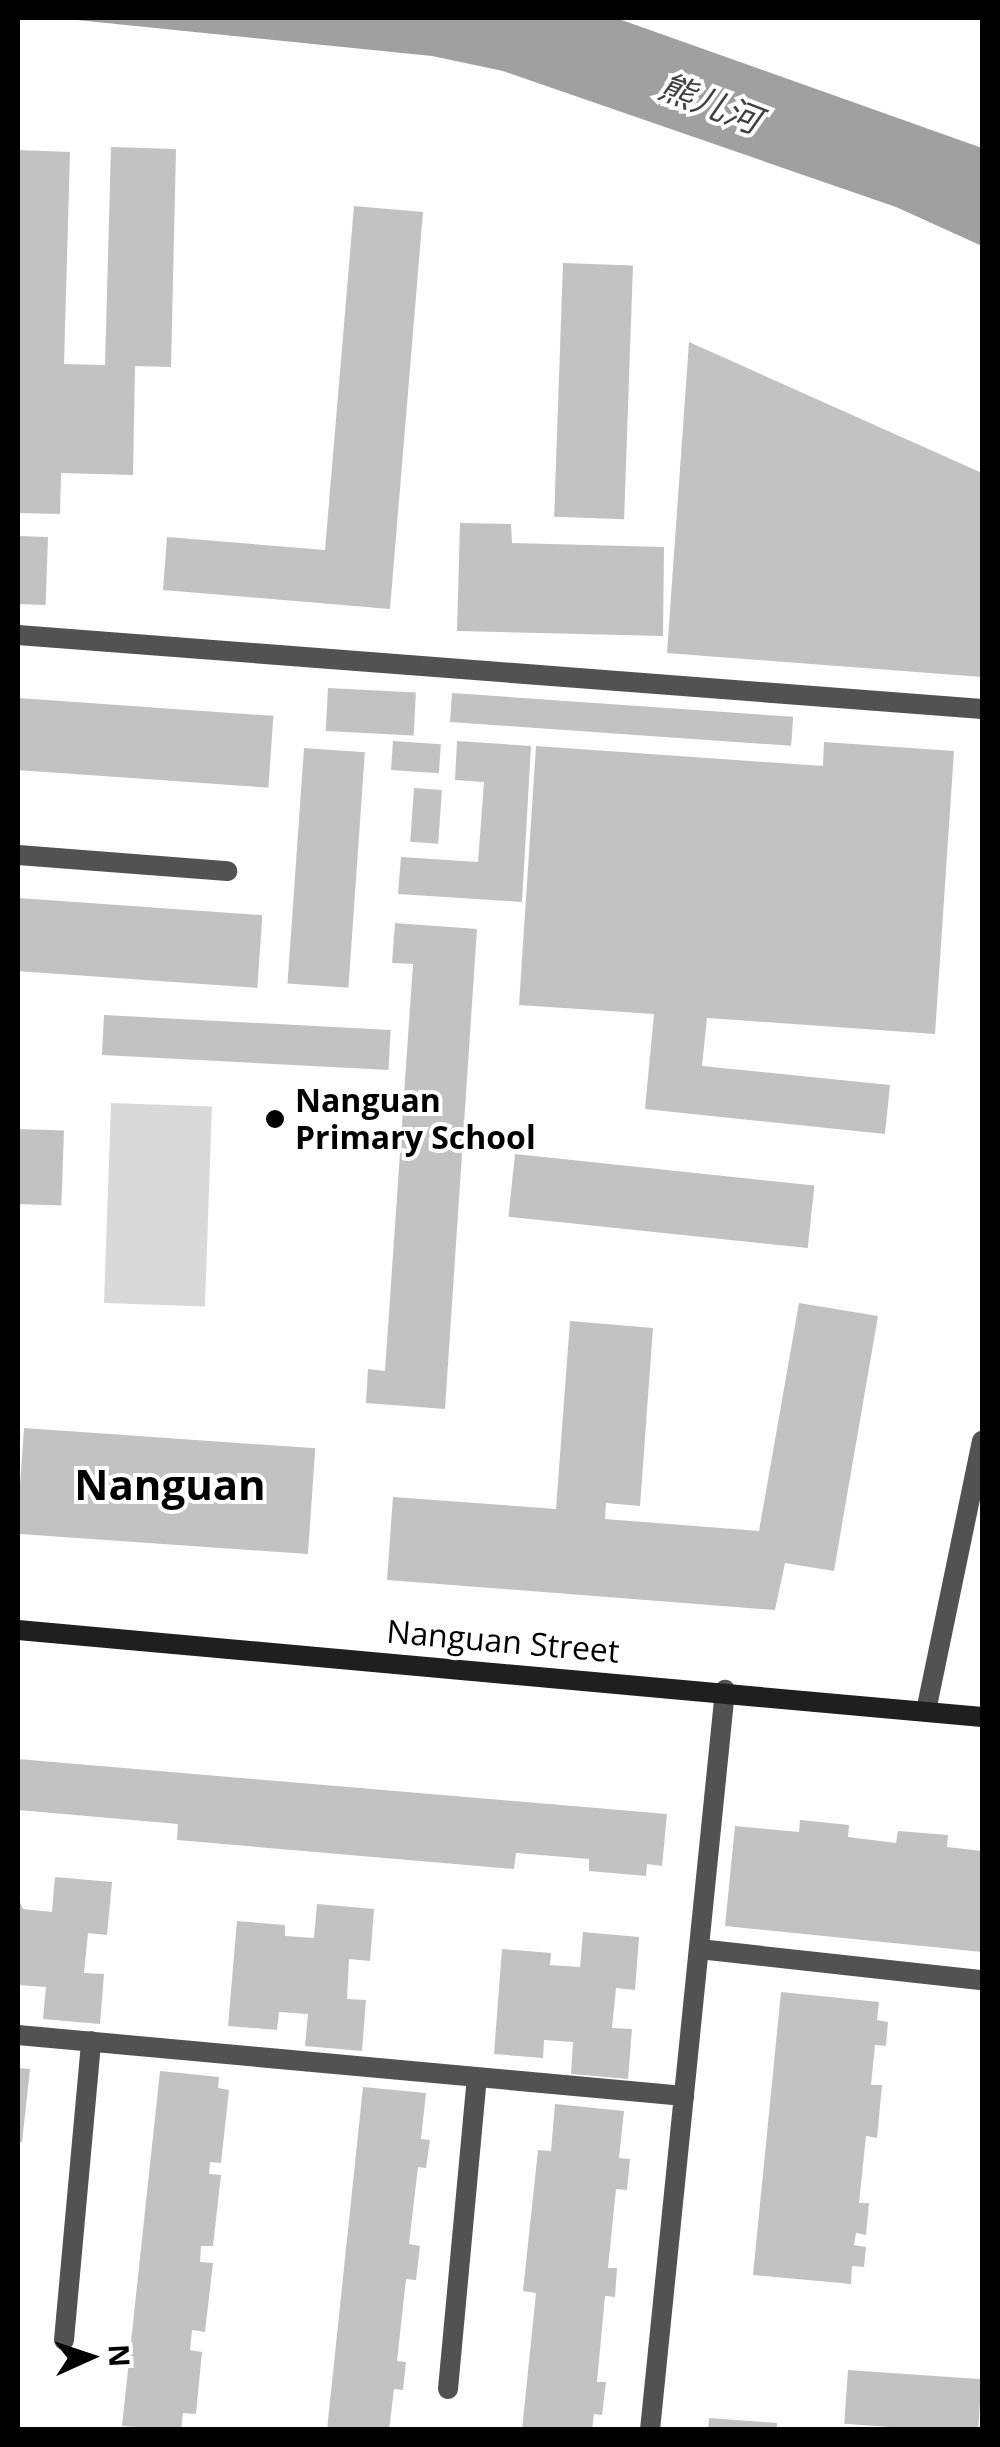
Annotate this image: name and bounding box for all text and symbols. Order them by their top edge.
water label: 熊儿河 [653,65,767,141]
place label: Nanguan Primary School [295,1082,536,1157]
marker: Nanguan Primary School [264,1108,286,1130]
district label: Nanguan [74,1459,266,1509]
street label: Nanguan Street [385,1612,621,1670]
north arrow [40,2307,140,2407]
text: N [100,2343,140,2368]

